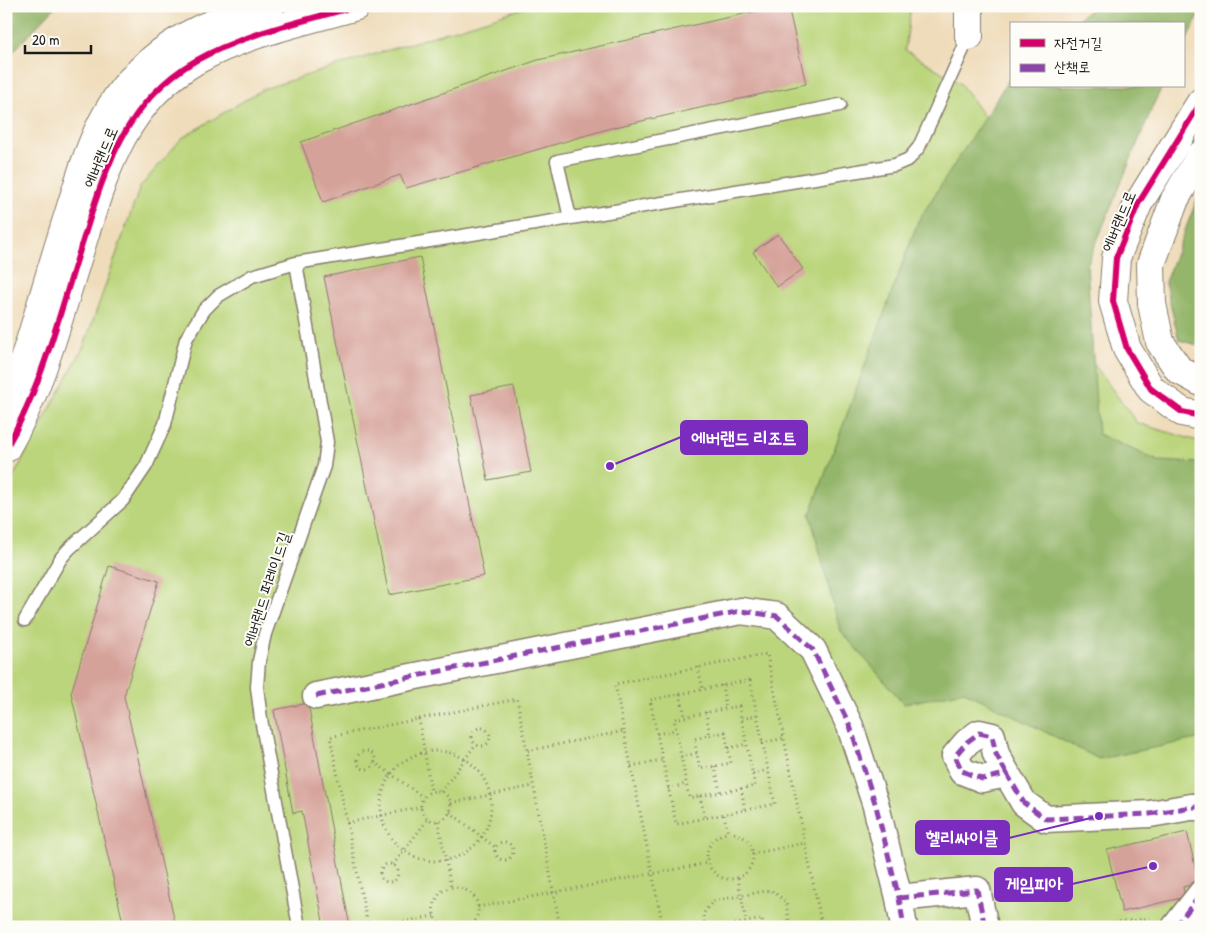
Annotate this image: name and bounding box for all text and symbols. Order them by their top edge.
scale bar [25,22,91,54]
legend [1010,22,1184,88]
text: 20 m [32,29,59,50]
text: 자전거길 [1054,32,1102,53]
text: 산책로 [1054,56,1090,77]
street label: 에버랜드로 [77,123,123,191]
street label: 에버랜드로 [1095,187,1141,255]
callout: 에버랜드 리조트 [681,421,807,454]
text: 에버랜드 리조트 [691,425,797,450]
street label: 에버랜드 퍼레이드길 [237,529,295,649]
callout: 헬리싸이클 [916,821,1009,854]
text: 헬리싸이클 [926,825,998,850]
callout: 게임피아 [995,868,1072,901]
text: 게임피아 [1005,871,1063,896]

